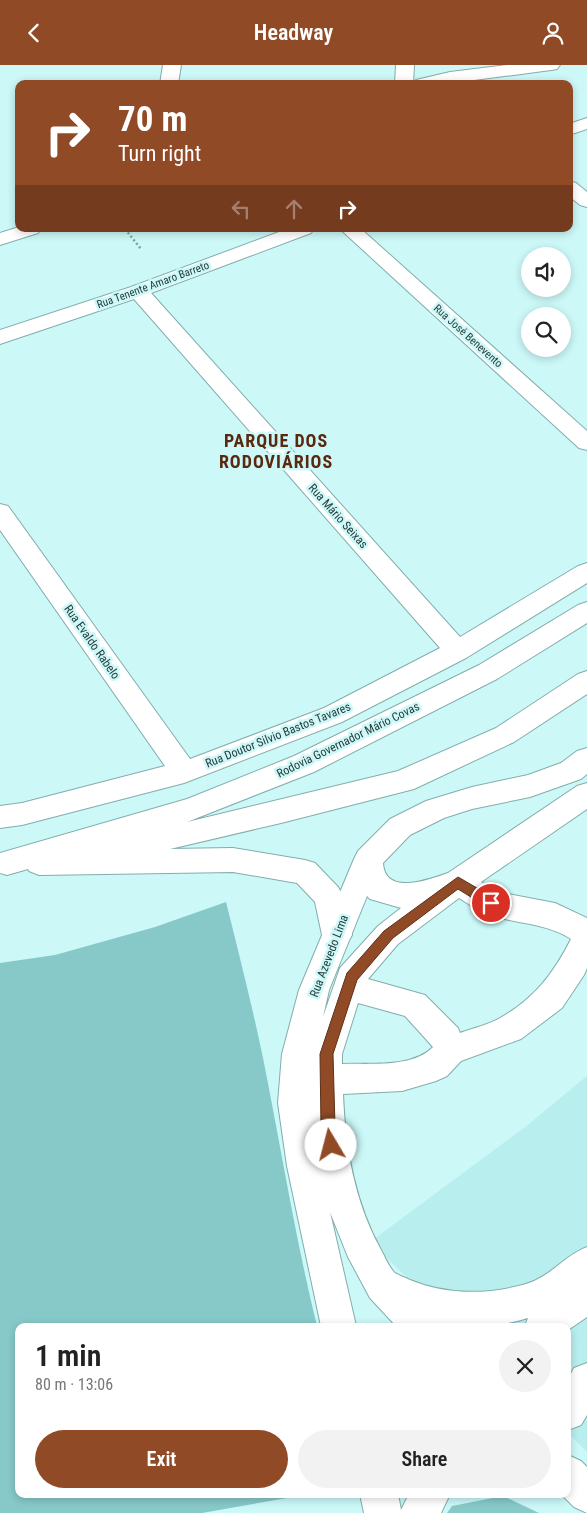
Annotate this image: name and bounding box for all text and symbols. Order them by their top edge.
icon: back [20,19,48,47]
icon: person [539,19,567,47]
text: Headway [254,20,333,45]
text: 70 m [118,99,187,140]
icon: right [35,100,100,165]
text: Turn right [118,141,201,166]
icon: left [227,195,255,223]
icon: ahead [280,195,308,223]
icon: right [333,195,361,223]
map controls [521,247,571,357]
button: sound [521,247,571,297]
street label: Rua Tenente Amaro Barreto [95,258,211,311]
street label: Rua José Benevento [431,302,505,371]
button: search [521,307,571,357]
district label: PARQUE DOS RODOVIÁRIOS [219,430,333,472]
street label: Rua Mário Seixas [305,481,371,551]
street label: Rua Evaldo Rabelo [61,602,123,682]
street label: Rua Doutor Silvio Bastos Tavares [203,699,353,771]
street label: Rodovia Governador Mário Covas [274,699,422,781]
pin [470,882,512,924]
icon: arrive [477,889,505,917]
street label: Rua Azevedo Lima [307,913,351,999]
position arrow [304,1118,356,1170]
text: 1 min [35,1338,101,1373]
button: close [499,1340,551,1392]
text: 80 m · 13:06 [35,1375,113,1394]
button: Exit [35,1430,288,1488]
button: Share [298,1430,551,1488]

